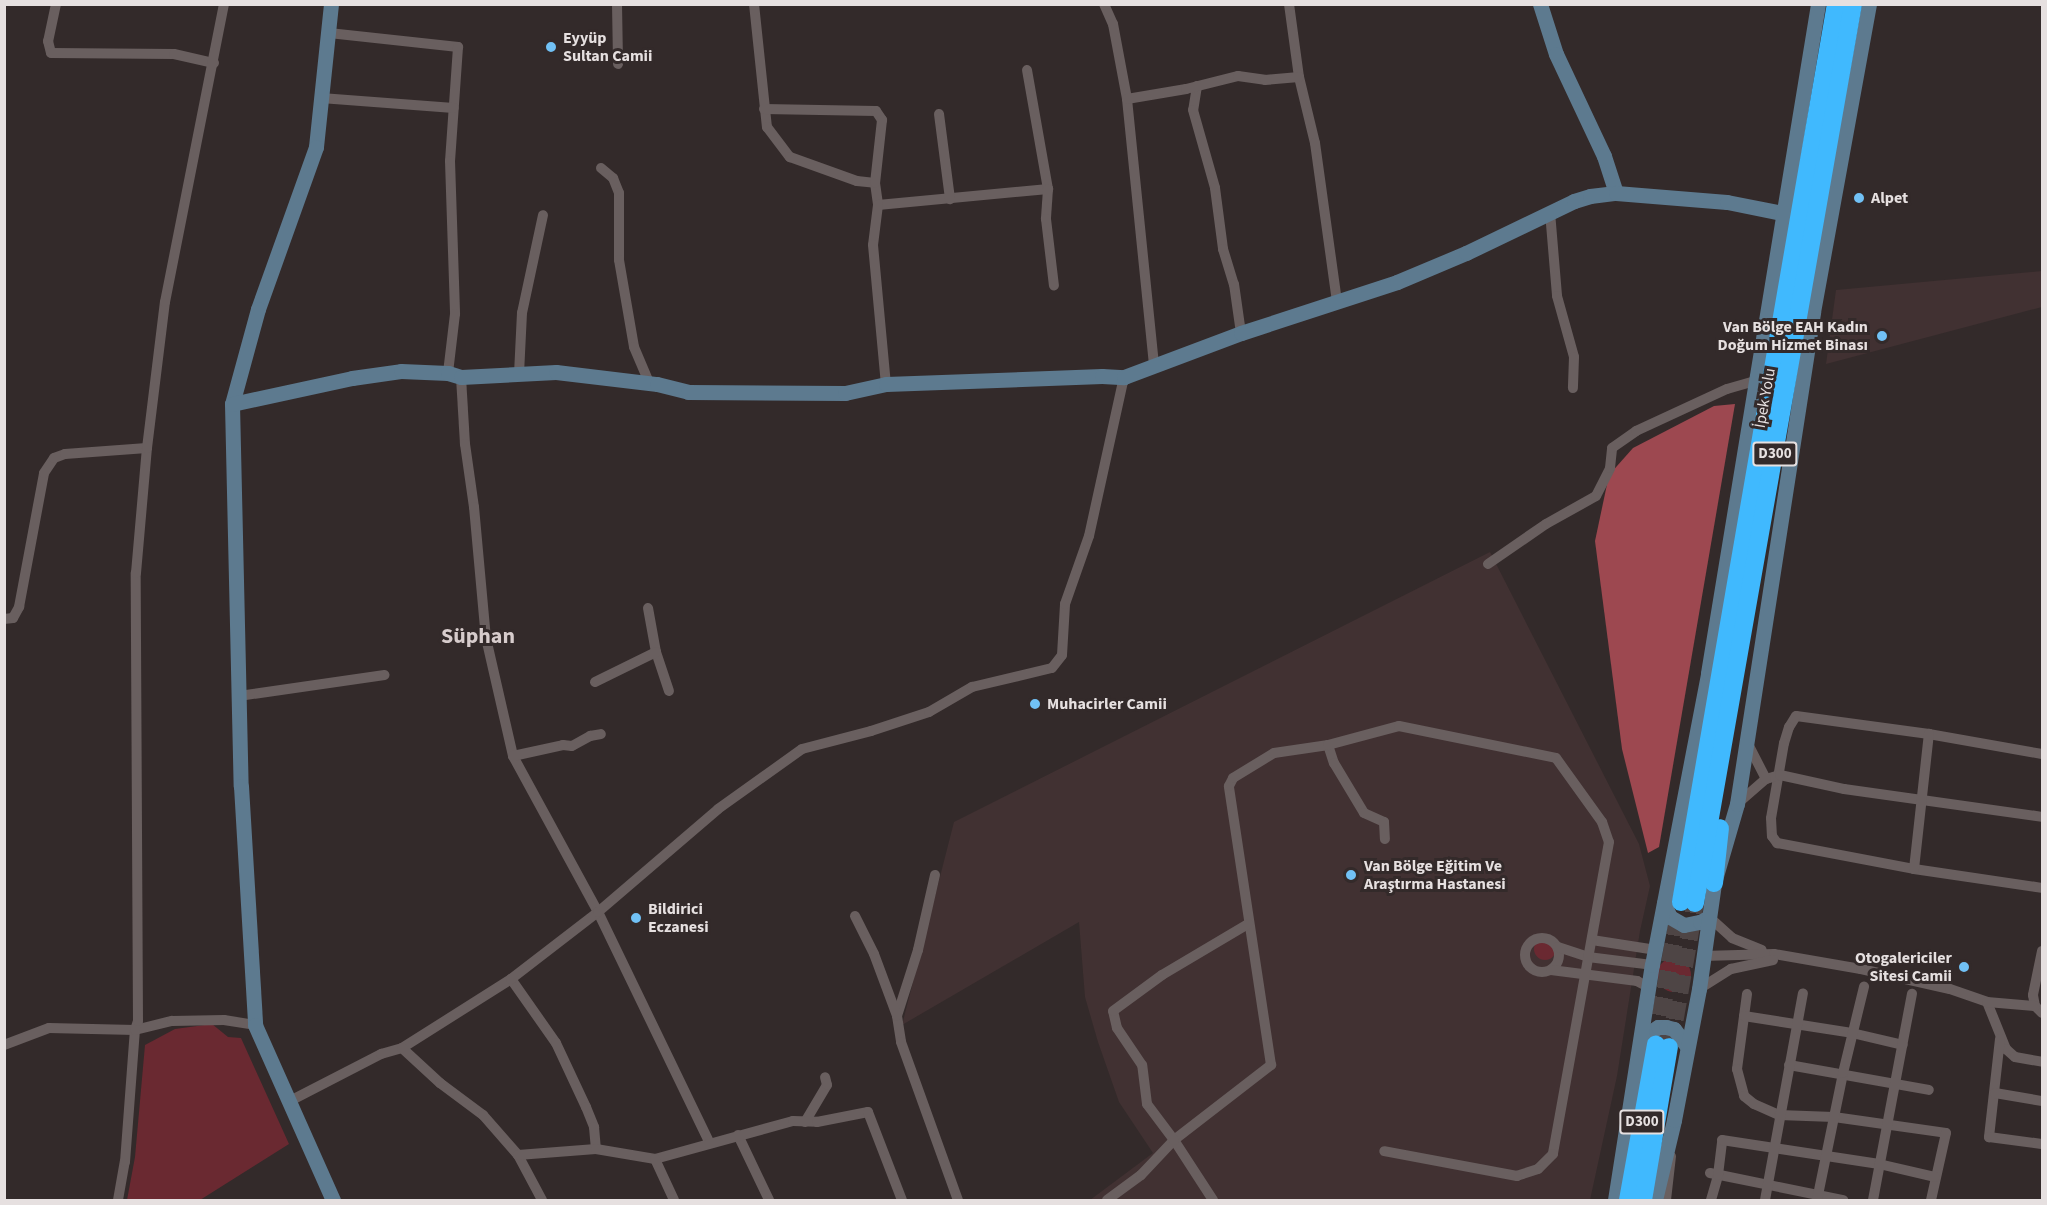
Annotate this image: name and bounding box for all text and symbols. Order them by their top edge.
place label: Eyyüp Sultan Camii [563,28,652,66]
marker: Eyyüp Sultan Camii [544,40,558,54]
place label: Alpet [1871,188,1908,208]
marker: Alpet [1852,191,1866,205]
place label: Van Bölge EAH Kadın Doğum Hizmet Binası [1717,317,1868,355]
marker: Van Bölge EAH Kadın Doğum Hizmet Binası [1873,327,1891,345]
street label: İpek Yolu [1750,367,1780,429]
road number: D300 [1751,442,1799,466]
district label: Süphan [441,624,515,650]
place label: Muhacirler Camii [1047,694,1167,714]
marker: Muhacirler Camii [1028,697,1042,711]
place label: Van Bölge Eğitim Ve Araştırma Hastanesi [1364,856,1506,894]
marker: Van Bölge Eğitim Ve Araştırma Hastanesi [1342,866,1360,884]
place label: Bildirici Eczanesi [648,899,709,937]
marker: Bildirici Eczanesi [629,911,643,925]
place label: Otogalericiler Sitesi Camii [1855,948,1952,986]
marker: Otogalericiler Sitesi Camii [1957,960,1971,974]
road number: D300 [1618,1110,1666,1134]

